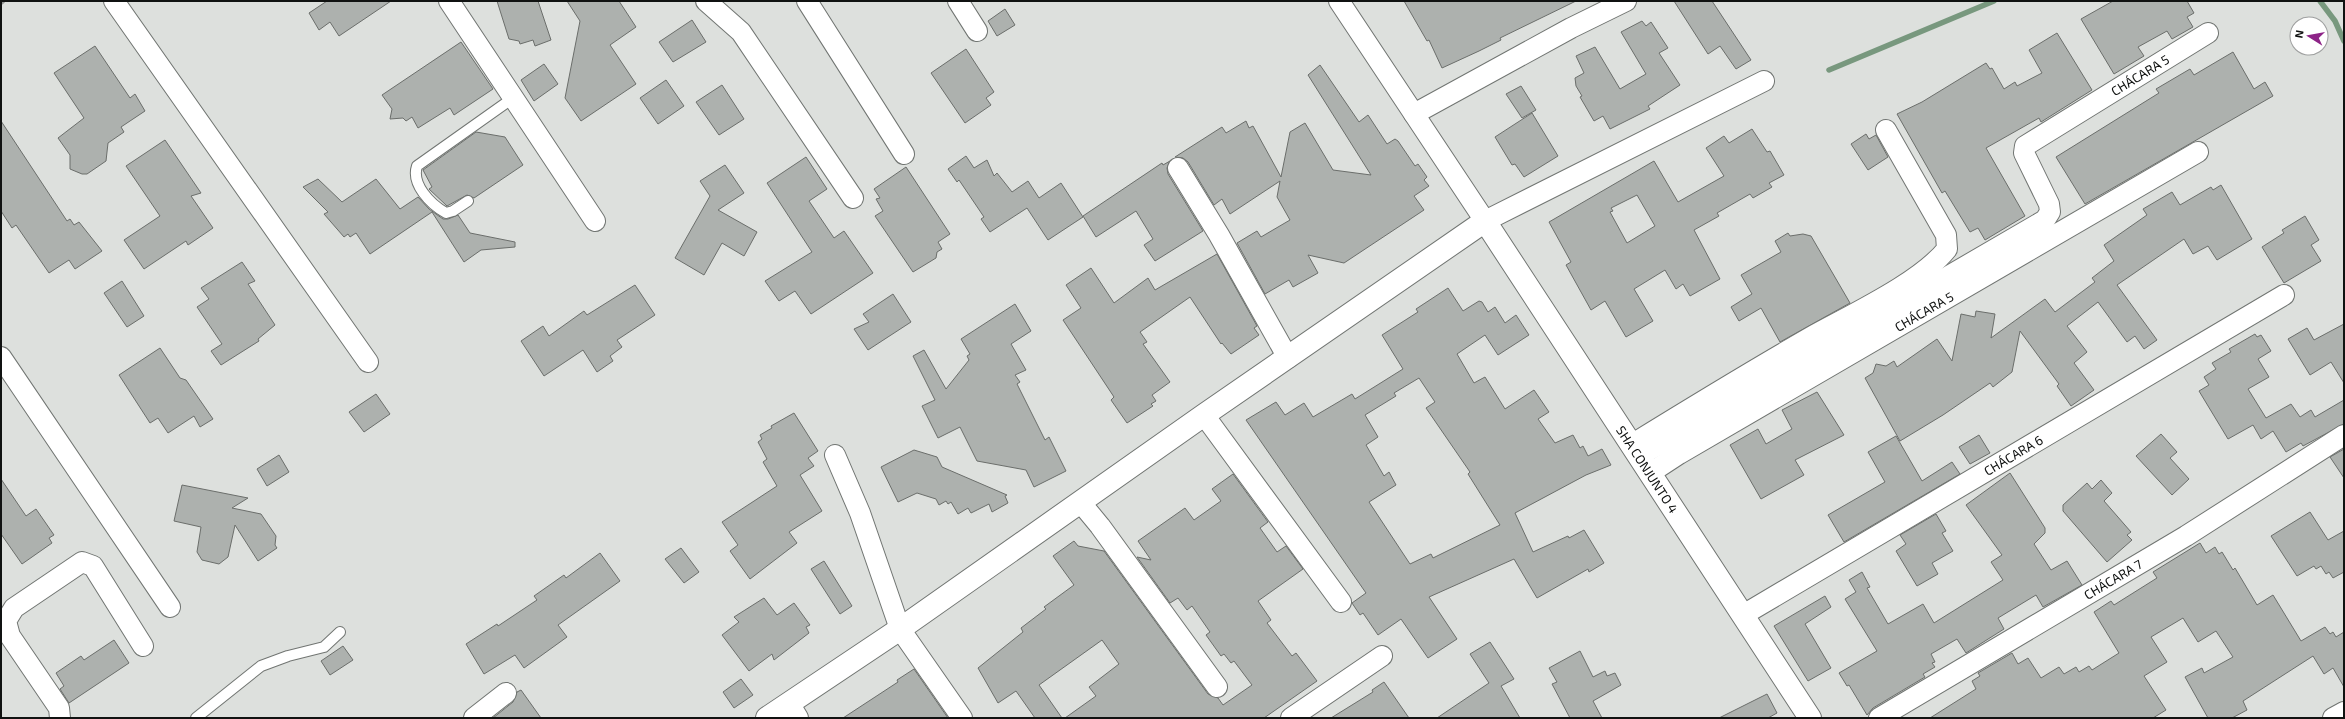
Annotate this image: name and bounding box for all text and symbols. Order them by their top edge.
north arrow [2289,16,2329,56]
text: N [2292,29,2306,39]
street label: CHÁCARA 5 [2108,51,2172,99]
street label: CHÁCARA 5 [1892,288,1956,335]
street label: SHA CONJUNTO 4 [1613,423,1682,516]
street label: CHÁCARA 6 [1981,431,2046,479]
street label: CHÁCARA 7 [2081,556,2145,603]

